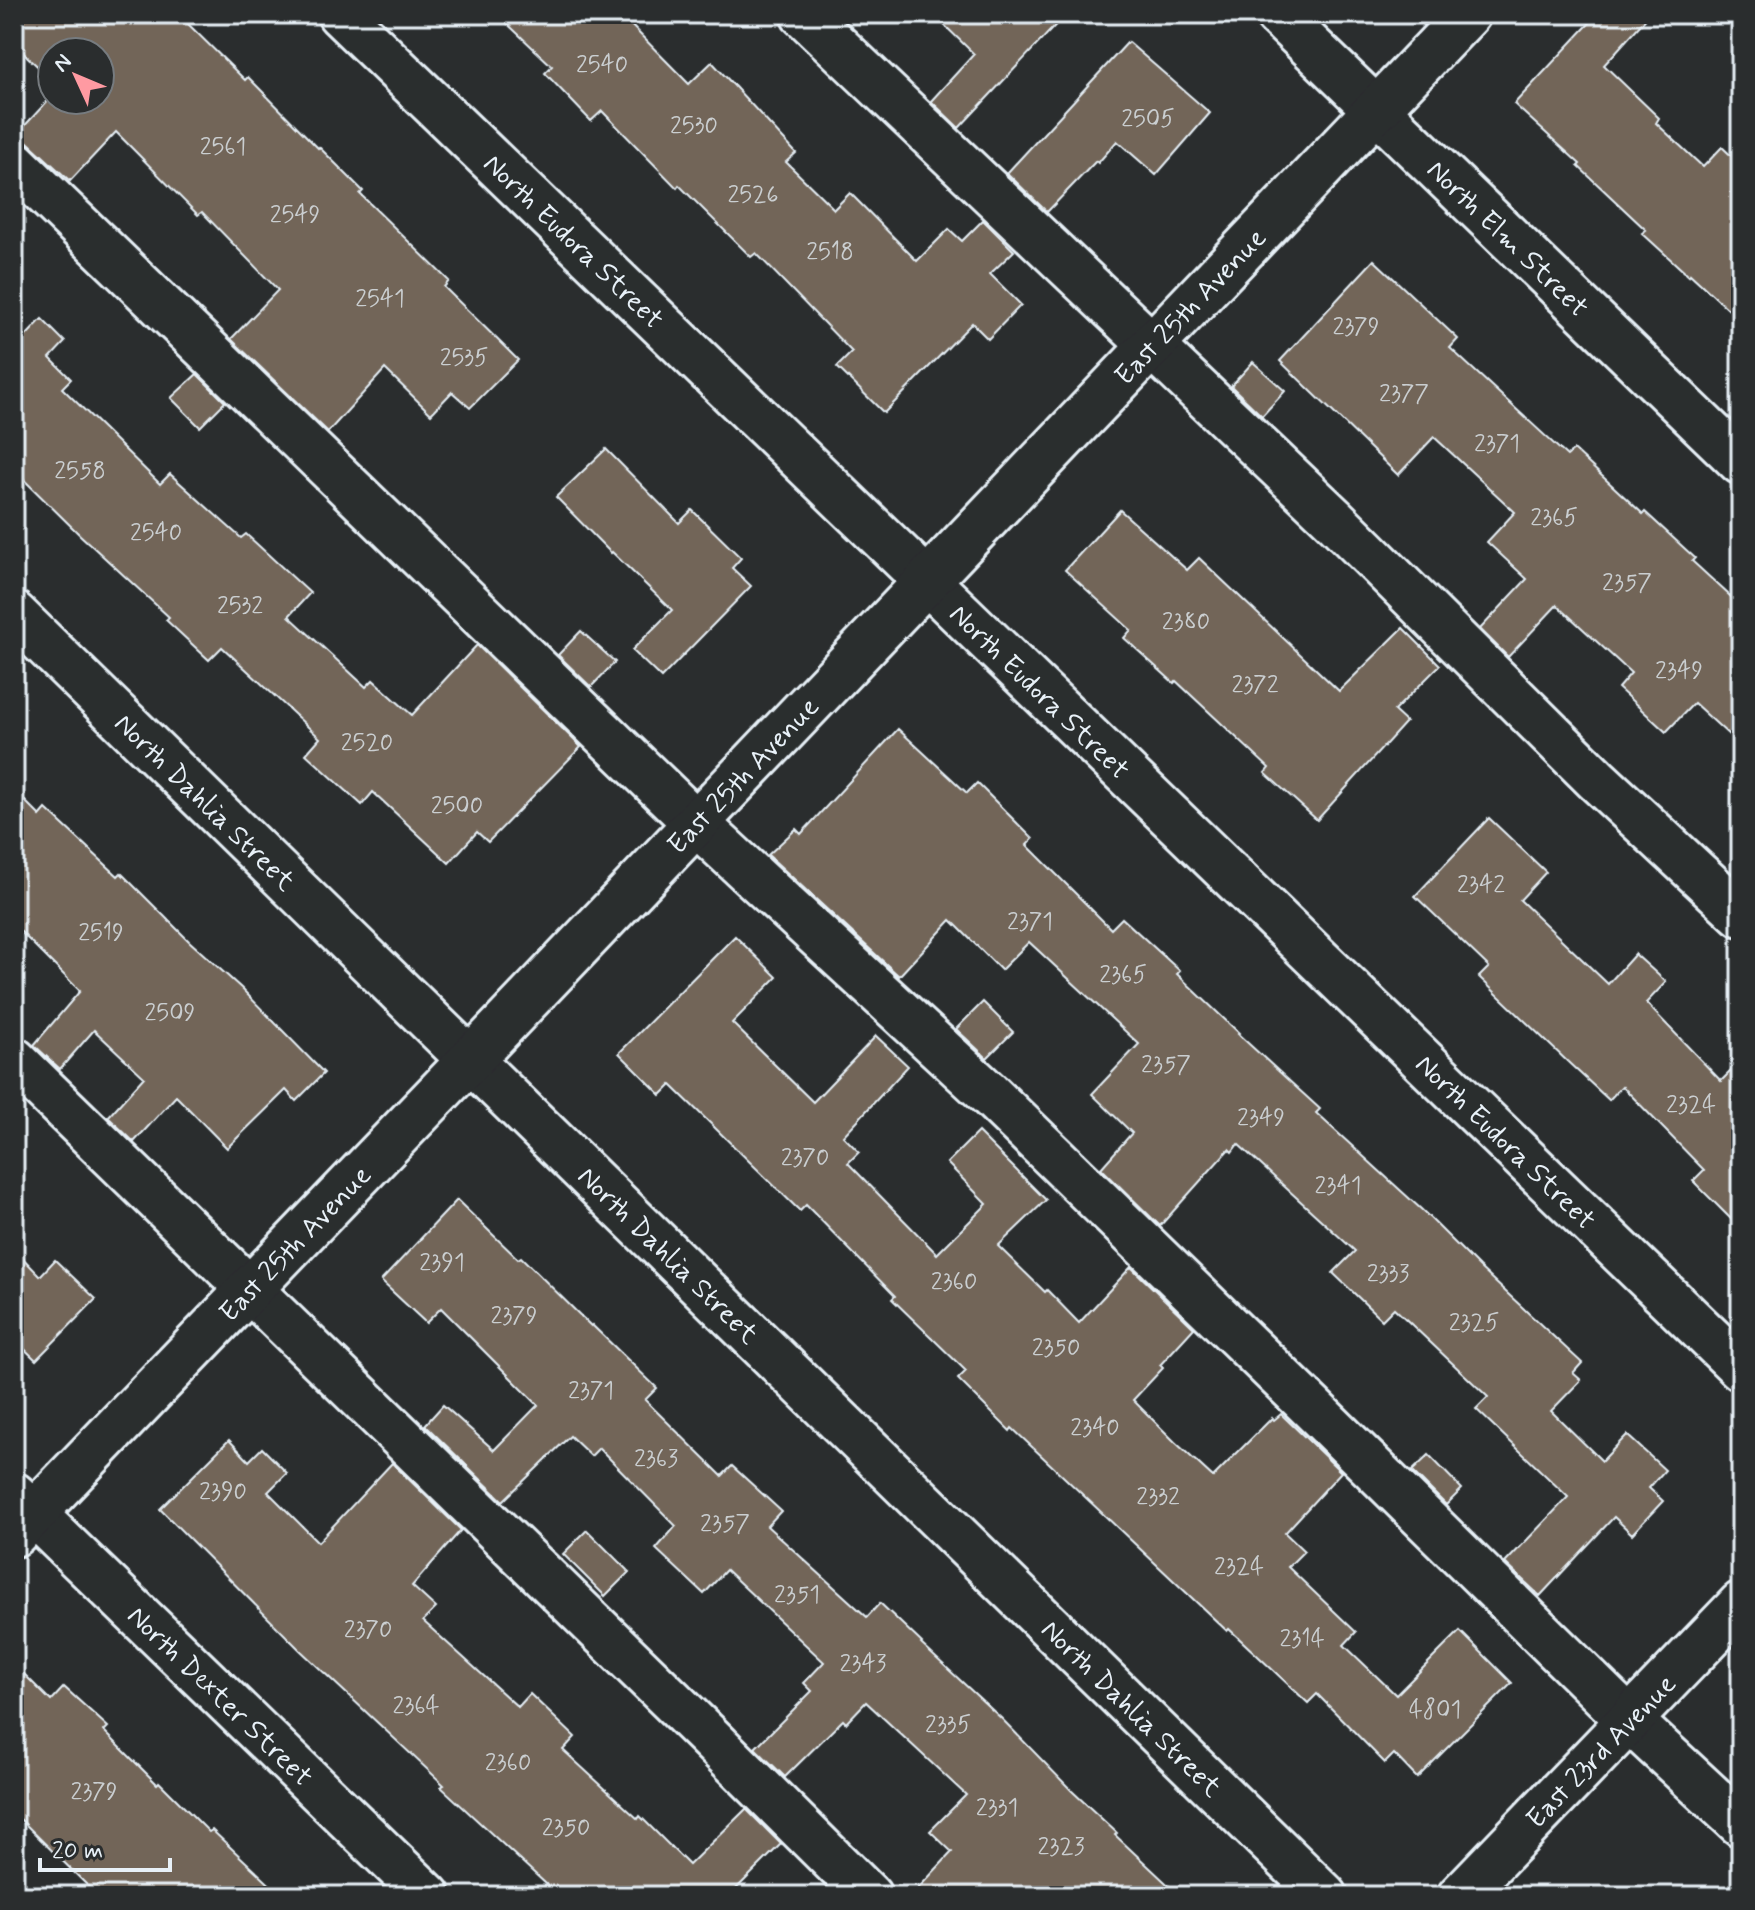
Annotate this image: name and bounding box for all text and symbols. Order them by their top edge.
north arrow [36,36,116,116]
text: N [48,48,78,78]
house number: 2540 [576,50,628,81]
house number: 2505 [1121,104,1175,135]
house number: 2530 [670,111,718,142]
house number: 2561 [200,132,246,163]
street label: North Eudora Street [474,147,671,338]
street label: North Elm Street [1418,153,1596,326]
house number: 2526 [727,180,779,211]
house number: 2549 [270,200,320,231]
street label: East 25th Avenue [1107,221,1275,394]
house number: 2518 [806,237,854,268]
house number: 2541 [355,284,405,315]
house number: 2379 [1332,312,1380,343]
house number: 2535 [440,343,488,374]
house number: 2377 [1379,379,1429,410]
house number: 2371 [1474,429,1520,460]
house number: 2558 [54,456,106,487]
house number: 2365 [1530,503,1578,534]
house number: 2540 [130,518,182,549]
house number: 2357 [1602,568,1652,599]
house number: 2532 [217,591,263,622]
street label: North Eudora Street [940,597,1137,788]
house number: 2380 [1162,607,1210,638]
house number: 2349 [1655,656,1703,687]
house number: 2372 [1231,670,1279,701]
street label: East 25th Avenue [660,690,828,863]
street label: North Dahlia Street [105,706,303,900]
house number: 2520 [341,728,393,759]
house number: 2500 [431,791,483,822]
house number: 2342 [1457,870,1505,901]
house number: 2371 [1007,907,1053,938]
house number: 2519 [78,918,124,949]
house number: 2365 [1099,960,1147,991]
house number: 2509 [145,998,195,1029]
street label: North Eudora Street [1406,1047,1603,1239]
house number: 2357 [1141,1050,1191,1081]
house number: 2324 [1666,1090,1716,1121]
house number: 2349 [1237,1103,1285,1134]
house number: 2370 [781,1143,829,1174]
street label: East 25th Avenue [212,1158,380,1331]
street label: North Dahlia Street [569,1159,766,1354]
house number: 2341 [1315,1171,1361,1202]
house number: 2391 [419,1248,465,1279]
house number: 2333 [1367,1259,1409,1290]
house number: 2360 [931,1267,977,1298]
house number: 2379 [490,1301,538,1332]
house number: 2325 [1449,1308,1499,1339]
house number: 2350 [1032,1333,1080,1364]
house number: 2371 [568,1376,614,1407]
house number: 2340 [1070,1413,1120,1444]
house number: 2363 [634,1444,678,1475]
house number: 2390 [199,1477,247,1508]
house number: 2332 [1136,1482,1180,1513]
house number: 2357 [700,1509,750,1540]
house number: 2324 [1214,1552,1264,1583]
house number: 2351 [774,1580,820,1611]
street label: North Dexter Street [118,1599,320,1796]
street label: North Dahlia Street [1032,1612,1229,1807]
house number: 2370 [344,1615,392,1646]
house number: 2314 [1279,1624,1325,1655]
house number: 2343 [840,1649,887,1680]
street label: East 23rd Avenue [1519,1667,1685,1838]
house number: 2364 [392,1691,440,1722]
house number: 4801 [1409,1695,1461,1726]
house number: 2335 [925,1710,971,1741]
house number: 2360 [485,1748,531,1779]
house number: 2379 [70,1777,118,1808]
house number: 2331 [976,1793,1018,1824]
house number: 2350 [542,1813,590,1844]
scale bar [40,1822,170,1872]
house number: 2323 [1037,1832,1085,1863]
text: 20 m [52,1836,103,1867]

